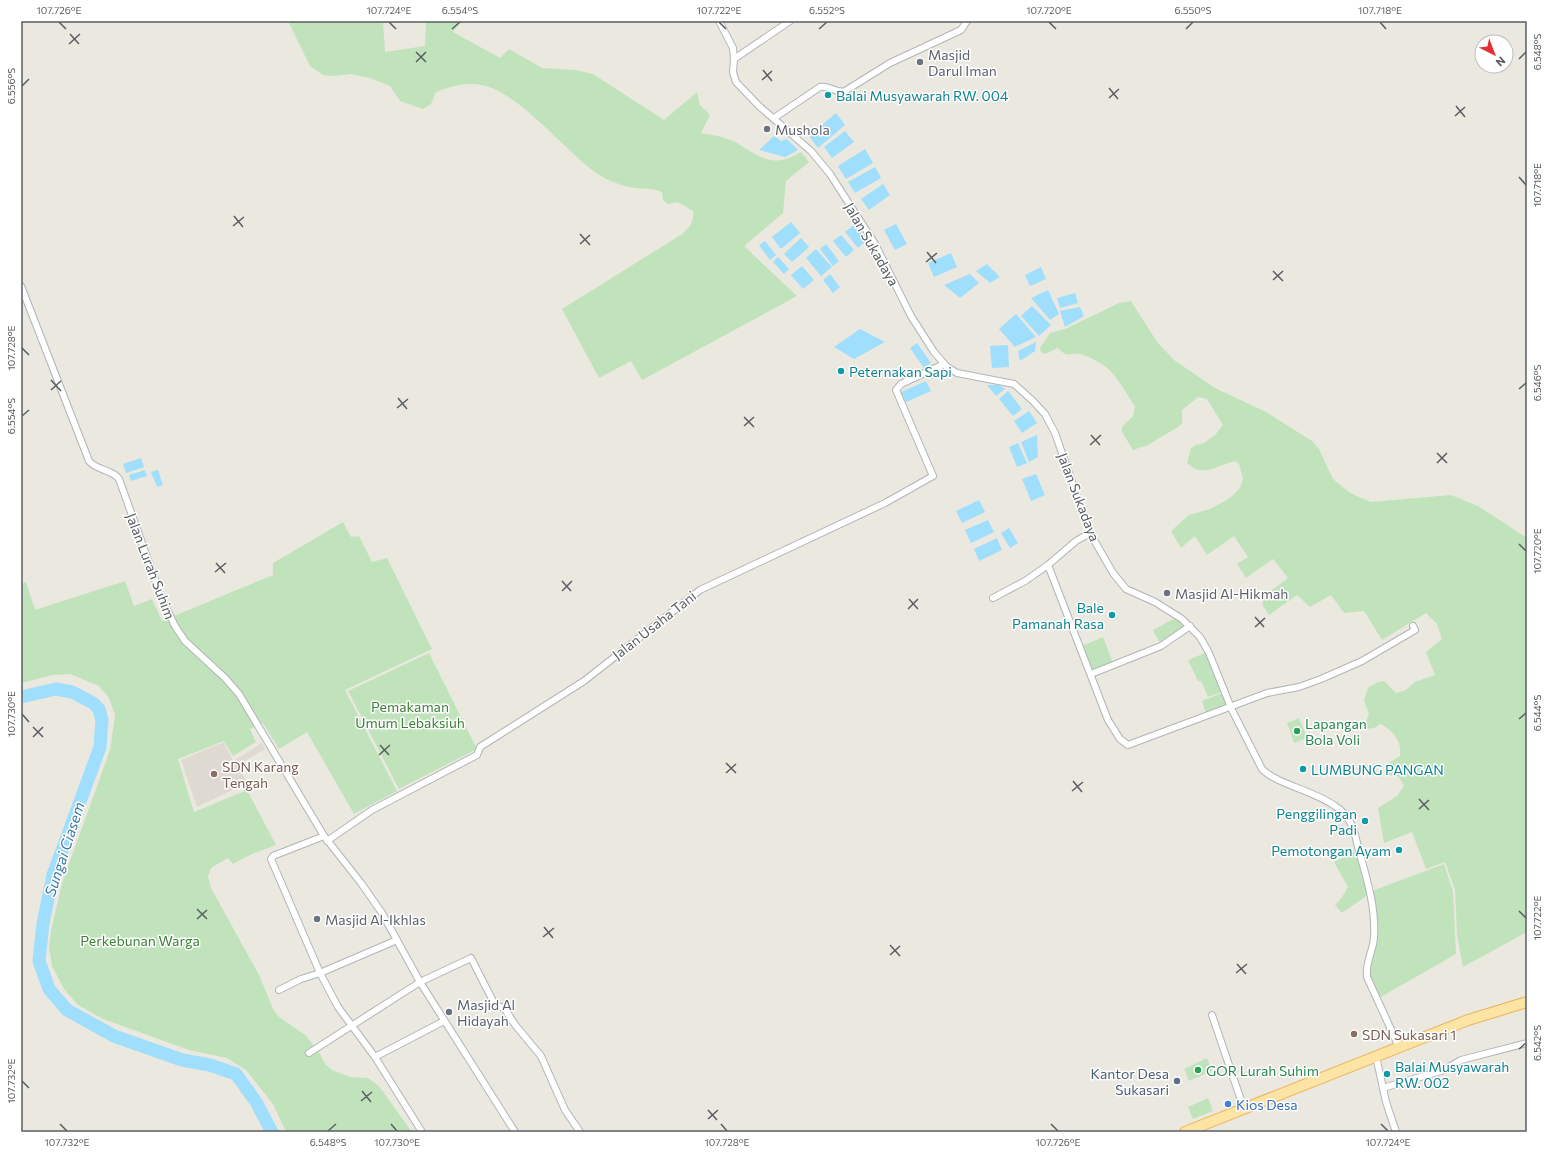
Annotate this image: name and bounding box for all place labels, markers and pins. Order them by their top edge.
place label: Masjid Darul Iman [928,46,997,79]
marker: Masjid Darul Iman [915,57,925,67]
place label: Balai Musyawarah RW. 004 [836,87,1009,104]
marker: Balai Musyawarah RW. 004 [823,90,833,100]
place label: Mushola [775,121,830,138]
marker: Mushola [762,124,772,134]
place label: Peternakan Sapi [849,363,952,380]
marker: Peternakan Sapi [836,366,846,376]
place label: Masjid Al-Hikmah [1175,585,1288,602]
marker: Masjid Al-Hikmah [1162,588,1172,598]
place label: Bale Pamanah Rasa [1012,599,1104,632]
marker: Bale Pamanah Rasa [1107,610,1117,620]
place label: Lapangan Bola Voli [1305,715,1367,748]
marker: Lapangan Bola Voli [1292,726,1302,736]
place label: SDN Karang Tengah [222,758,299,791]
place label: LUMBUNG PANGAN [1311,761,1444,778]
marker: LUMBUNG PANGAN [1298,764,1308,774]
marker: SDN Karang Tengah [209,769,219,779]
place label: Penggilingan Padi [1276,805,1357,838]
marker: Penggilingan Padi [1360,816,1370,826]
place label: Pemotongan Ayam [1271,842,1391,859]
marker: Pemotongan Ayam [1394,845,1404,855]
place label: Masjid Al-Ikhlas [325,911,426,928]
marker: Masjid Al-Ikhlas [312,914,322,924]
place label: Masjid Al Hidayah [457,996,515,1029]
marker: Masjid Al Hidayah [444,1007,454,1017]
place label: SDN Sukasari 1 [1362,1026,1456,1043]
marker: SDN Sukasari 1 [1349,1029,1359,1039]
place label: Balai Musyawarah RW. 002 [1395,1058,1509,1091]
place label: GOR Lurah Suhim [1206,1062,1319,1079]
place label: Kantor Desa Sukasari [1091,1065,1169,1098]
marker: GOR Lurah Suhim [1193,1065,1203,1075]
marker: Balai Musyawarah RW. 002 [1382,1069,1392,1079]
marker: Kantor Desa Sukasari [1172,1076,1182,1086]
place label: Kios Desa [1236,1096,1298,1113]
marker: Kios Desa [1223,1099,1233,1109]

